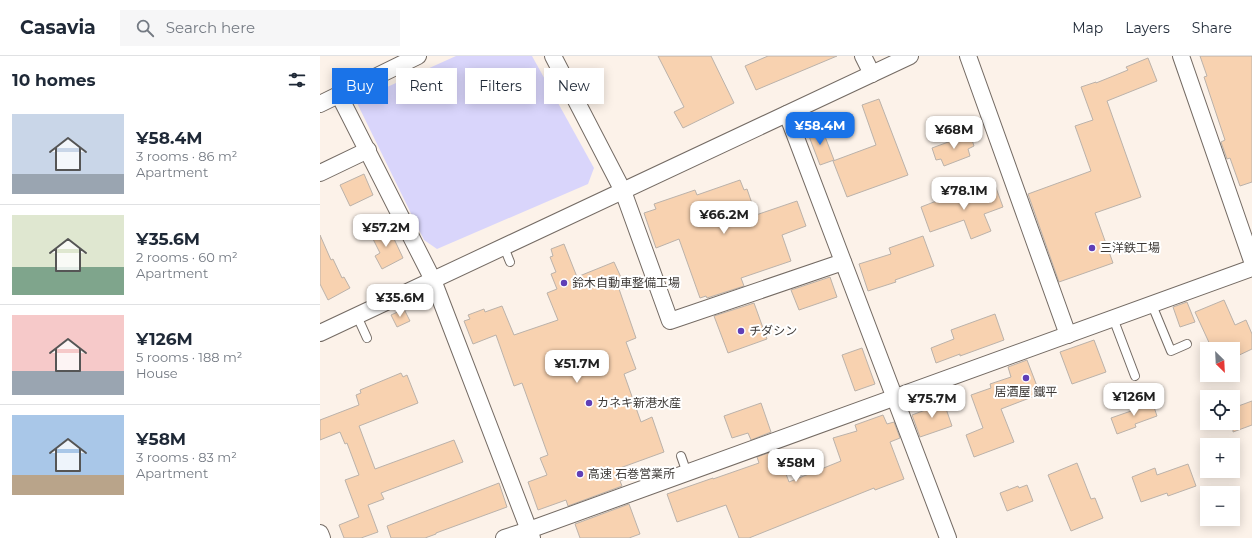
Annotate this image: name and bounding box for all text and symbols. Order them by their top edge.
search box [120,10,400,46]
text: Casavia [20,16,96,39]
icon: search [134,17,156,39]
text: Search here [166,18,255,37]
text: Map [1072,19,1103,37]
text: Layers [1125,19,1170,37]
text: Share [1192,19,1232,37]
chip: Buy [332,68,388,104]
chip: Rent [396,68,457,104]
chip: Filters [465,68,536,104]
chip: New [544,68,604,104]
icon: filters [286,69,308,91]
text: 10 homes [12,70,96,90]
pin: ¥58.4M [787,112,853,146]
pin: ¥68M [930,116,978,150]
text: ¥58.4M [795,117,845,133]
text: ¥68M [935,121,973,137]
text: ¥58.4M [136,128,202,148]
icon: home [44,130,92,178]
text: 3 rooms · 86 m² [136,148,237,164]
text: Apartment [136,164,208,180]
pin: ¥78.1M [931,177,997,211]
text: ¥78.1M [940,182,988,198]
pin: ¥66.2M [691,201,757,235]
text: ¥66.2M [699,206,749,222]
pin: ¥57.2M [353,214,419,248]
text: ¥57.2M [362,219,410,235]
text: ¥35.6M [136,229,200,249]
icon: home [44,231,92,279]
place label: 三洋鉄工場 [1100,240,1160,255]
marker: 三洋鉄工場 [1087,243,1097,253]
text: 2 rooms · 60 m² [136,249,238,265]
text: Apartment [136,265,208,281]
place label: 鈴木自動車整備工場 [572,275,680,290]
marker: 鈴木自動車整備工場 [559,278,569,288]
pin: ¥35.6M [367,284,433,318]
text: ¥35.6M [376,289,424,305]
place label: チダシン [749,323,797,338]
marker: チダシン [736,326,746,336]
text: ¥126M [136,329,193,349]
icon: home [44,331,92,379]
north arrow [1200,342,1240,382]
map controls [1200,342,1240,526]
text: 5 rooms · 188 m² [136,349,242,365]
pin: ¥51.7M [544,350,610,384]
text: ¥51.7M [554,355,600,371]
text: House [136,365,178,381]
marker: 居酒屋 鐵平 [1021,373,1031,383]
pin: ¥126M [1106,383,1162,417]
place label: 居酒屋 鐵平 [994,384,1058,399]
pin: ¥75.7M [899,385,965,419]
text: ¥126M [1112,388,1156,404]
text: ¥75.7M [907,390,957,406]
button: locate [1200,390,1240,430]
place label: カネキ新港水産 [597,395,681,410]
marker: カネキ新港水産 [584,398,594,408]
text: ¥58M [136,429,186,449]
icon: home [44,431,92,479]
button: + [1200,438,1240,478]
text: 3 rooms · 83 m² [136,449,237,465]
pin: ¥58M [772,449,820,483]
text: ¥58M [777,454,815,470]
text: Apartment [136,465,208,481]
place label: 高速 石巻営業所 [588,466,675,481]
marker: 高速 石巻営業所 [575,469,585,479]
button: − [1200,486,1240,526]

